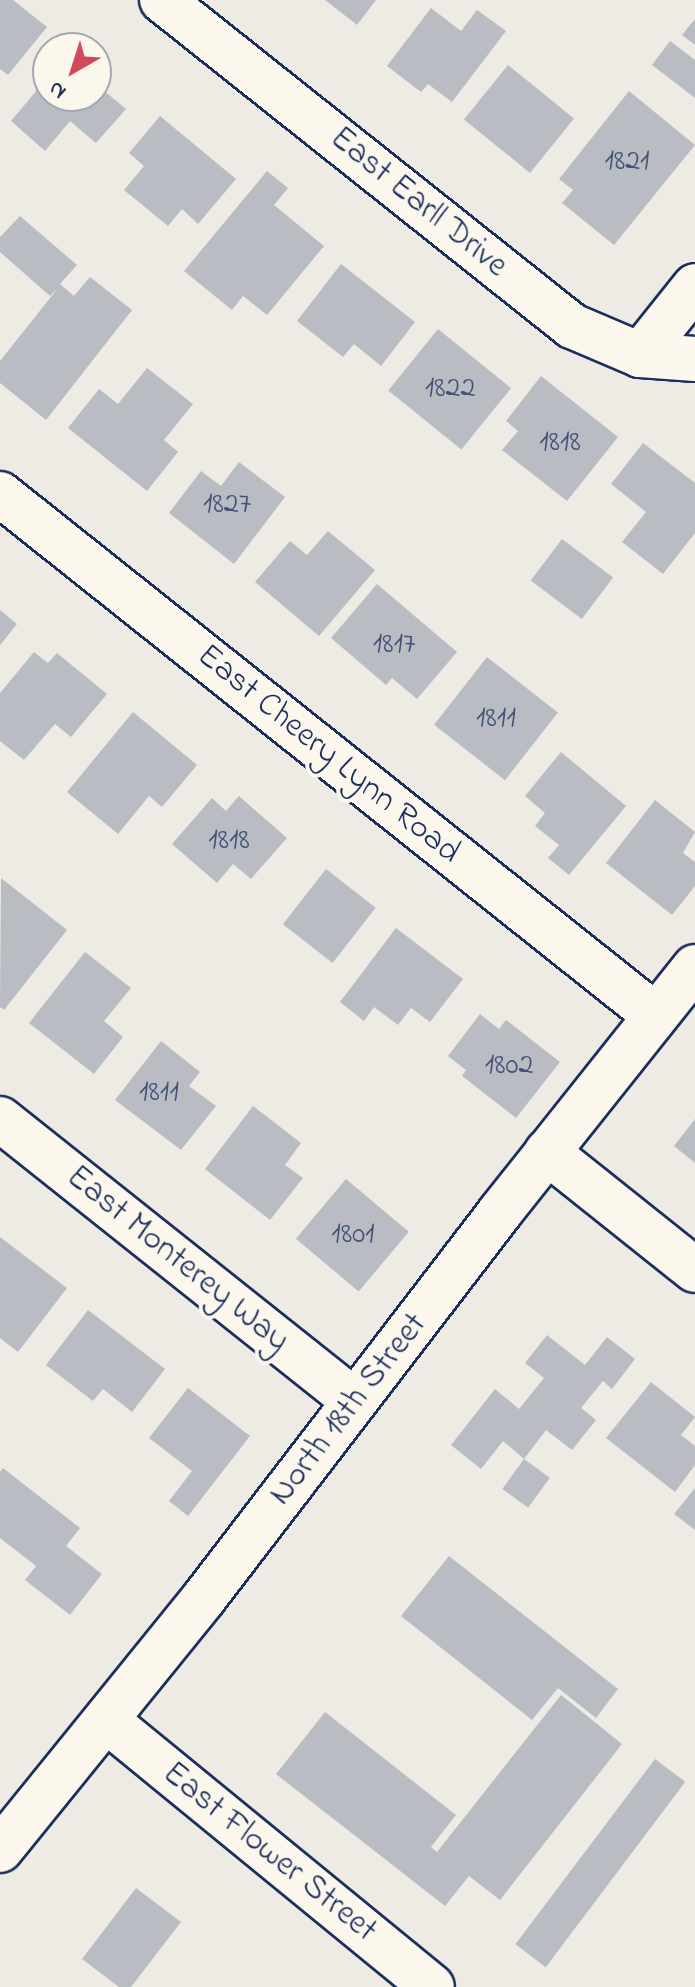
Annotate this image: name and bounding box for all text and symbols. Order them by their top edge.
north arrow [32,32,112,112]
text: N [42,72,74,106]
street label: East Earll Drive [321,119,515,287]
house number: 1821 [604,144,650,180]
house number: 1822 [425,371,475,407]
house number: 1818 [539,425,581,461]
house number: 1827 [203,487,251,523]
house number: 1817 [373,627,415,663]
street label: East Cheery Lynn Road [188,636,468,874]
house number: 1811 [476,701,516,737]
house number: 1818 [208,823,250,859]
house number: 1802 [485,1048,533,1084]
house number: 1811 [139,1075,179,1111]
street label: East Monterey Way [57,1158,297,1362]
house number: 1801 [331,1217,375,1253]
street label: North 18th Street [261,1306,437,1514]
street label: East Flower Street [154,1754,384,1952]

